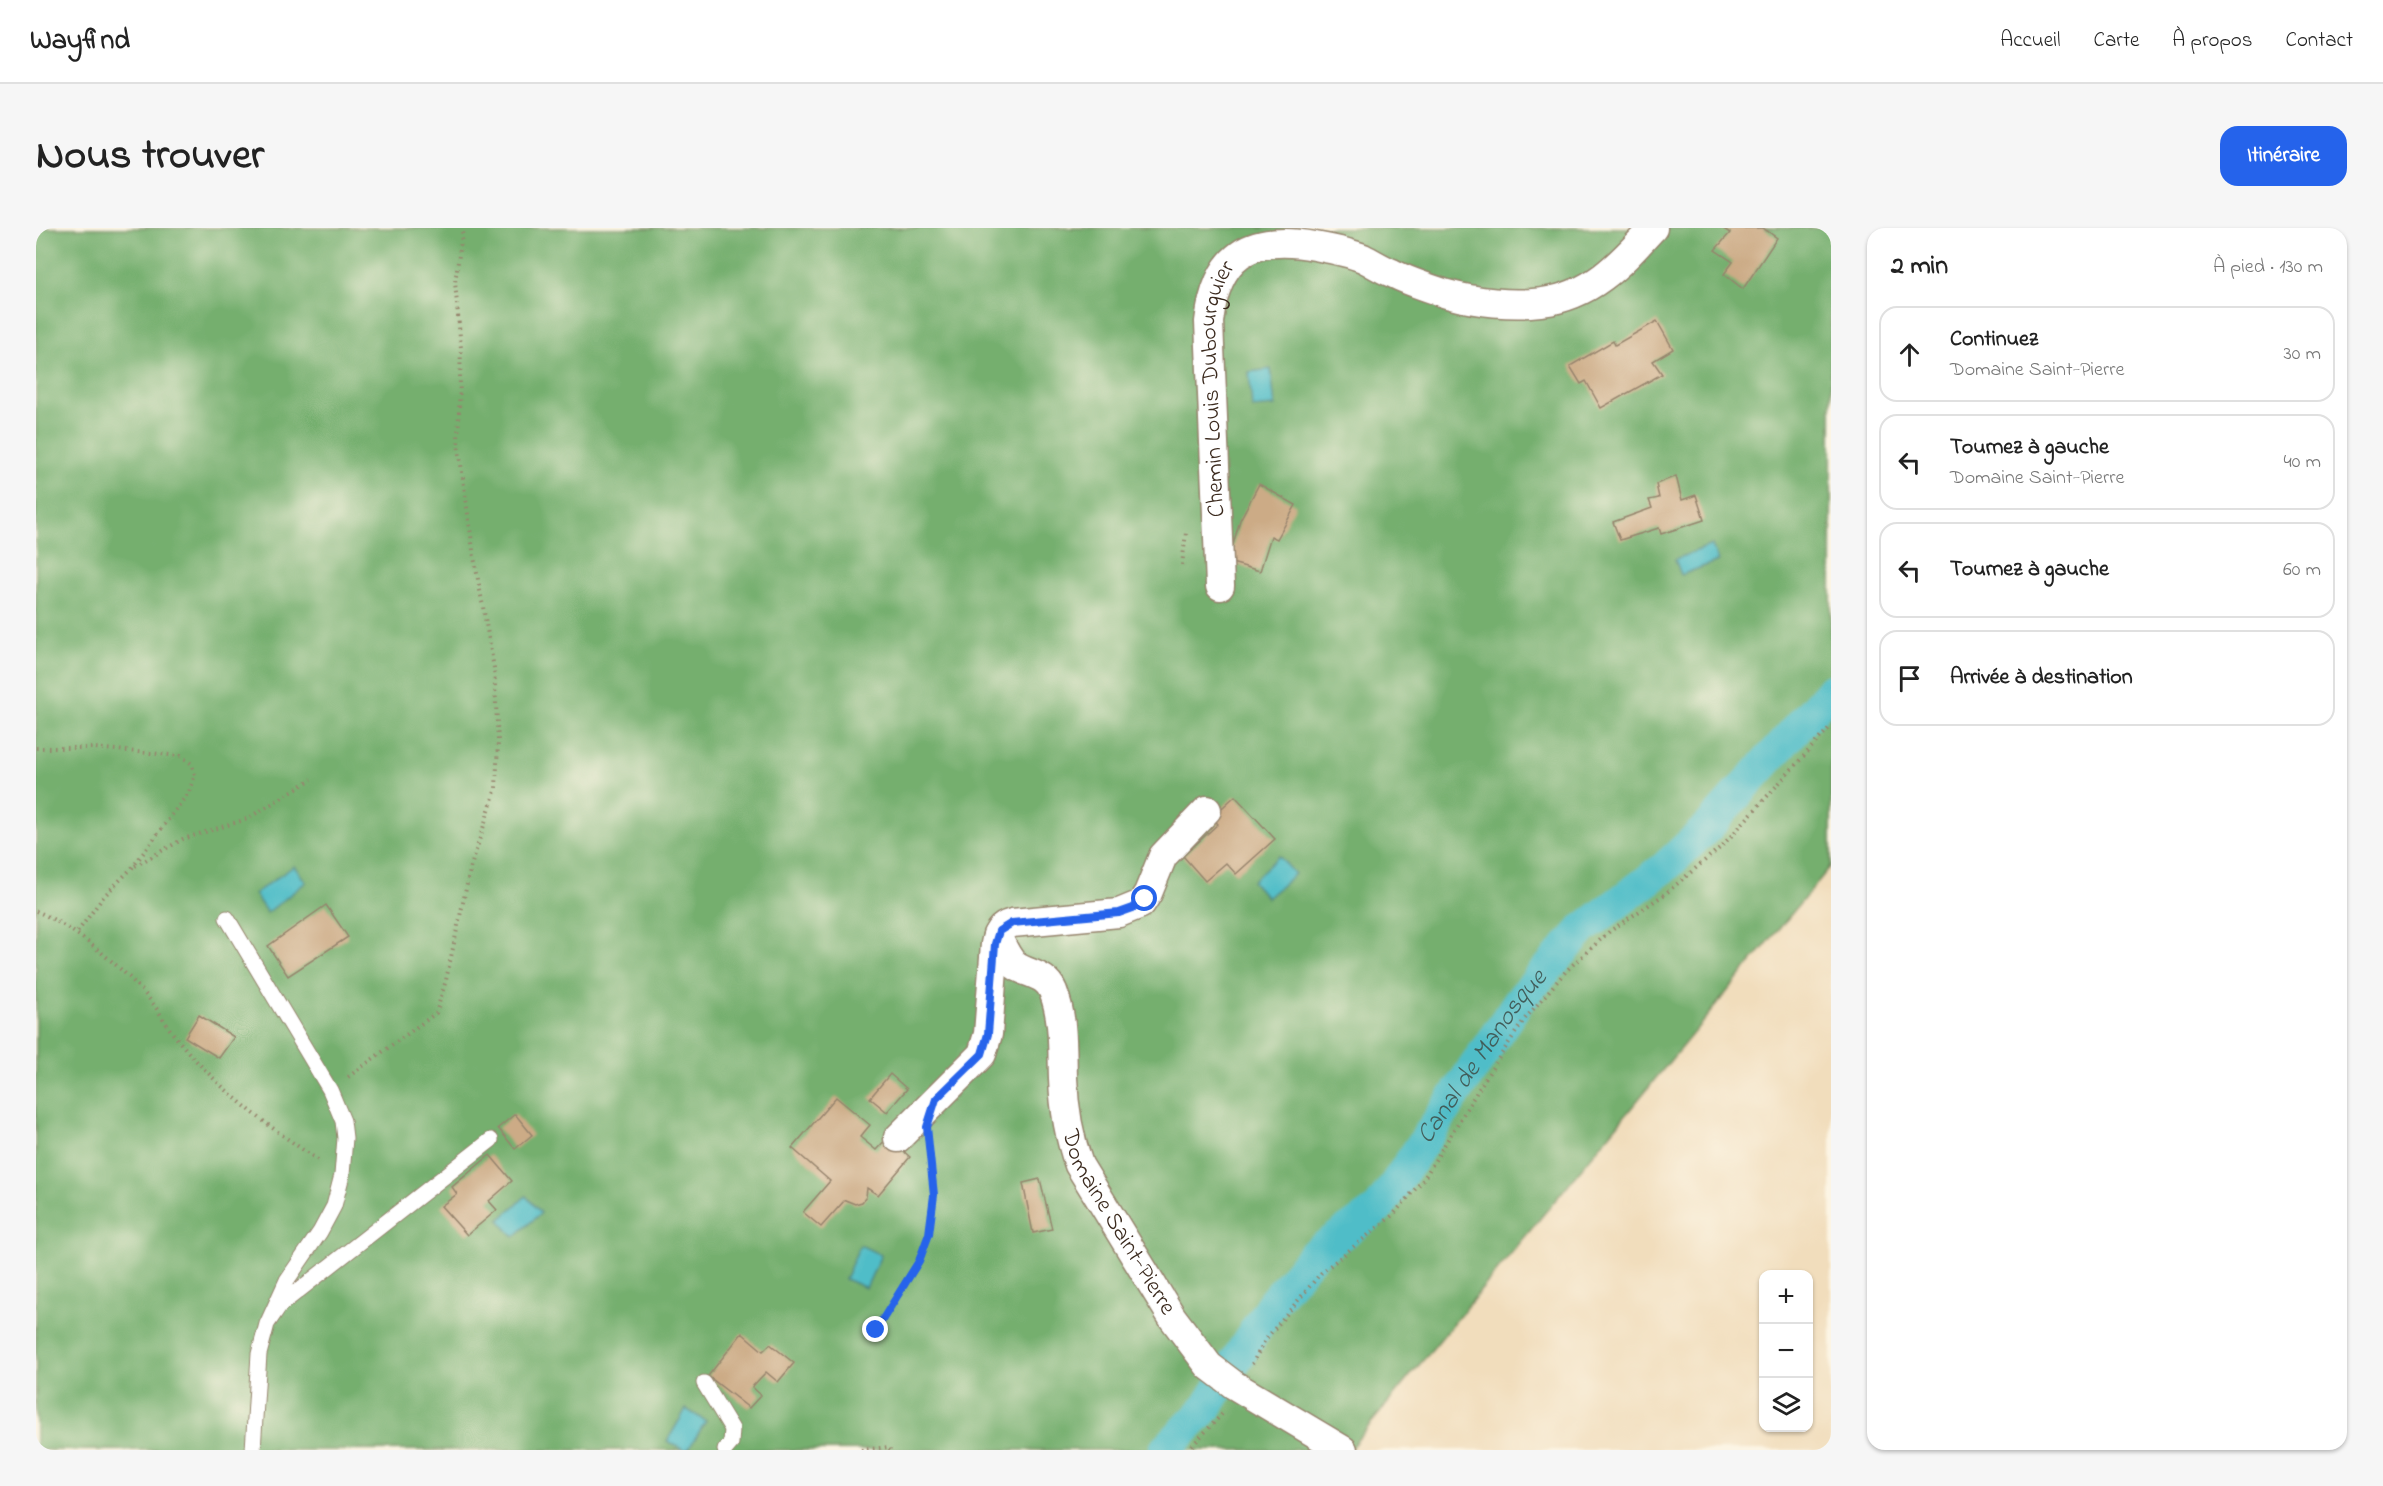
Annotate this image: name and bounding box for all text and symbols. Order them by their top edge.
text: Wayfind [30,21,130,62]
text: Accueil [2000,26,2061,56]
text: Carte [2094,26,2139,56]
text: À propos [2172,26,2252,56]
text: Contact [2285,26,2353,56]
text: Nous trouver [36,126,264,187]
button: Itinéraire [2220,126,2347,186]
text: 2 min [1891,248,1948,286]
street label: Chemin Louis Dubourguier [1191,253,1244,518]
text: À pied · 130 m [2213,253,2323,282]
text: Continuez [1950,324,2038,356]
icon: ahead [1893,338,1926,371]
text: 30 m [2284,340,2321,369]
text: Domaine Saint-Pierre [1950,356,2124,385]
text: Tournez à gauche [1950,432,2109,464]
icon: left [1893,446,1926,479]
text: 40 m [2284,448,2321,477]
text: Domaine Saint-Pierre [1950,464,2124,493]
icon: left [1893,554,1926,587]
text: Tournez à gauche [1950,554,2109,586]
text: 60 m [2283,556,2321,585]
icon: arrive [1893,662,1926,695]
text: Arrivée à destination [1950,662,2133,694]
route start [1131,885,1157,911]
water label: Canal de Manosque [1408,960,1558,1152]
street label: Domaine Saint-Pierre [1052,1125,1185,1322]
map controls [1759,1270,1813,1432]
button: + [1759,1270,1813,1324]
route end [862,1316,888,1342]
button: − [1759,1324,1813,1378]
button: layers [1759,1378,1813,1432]

